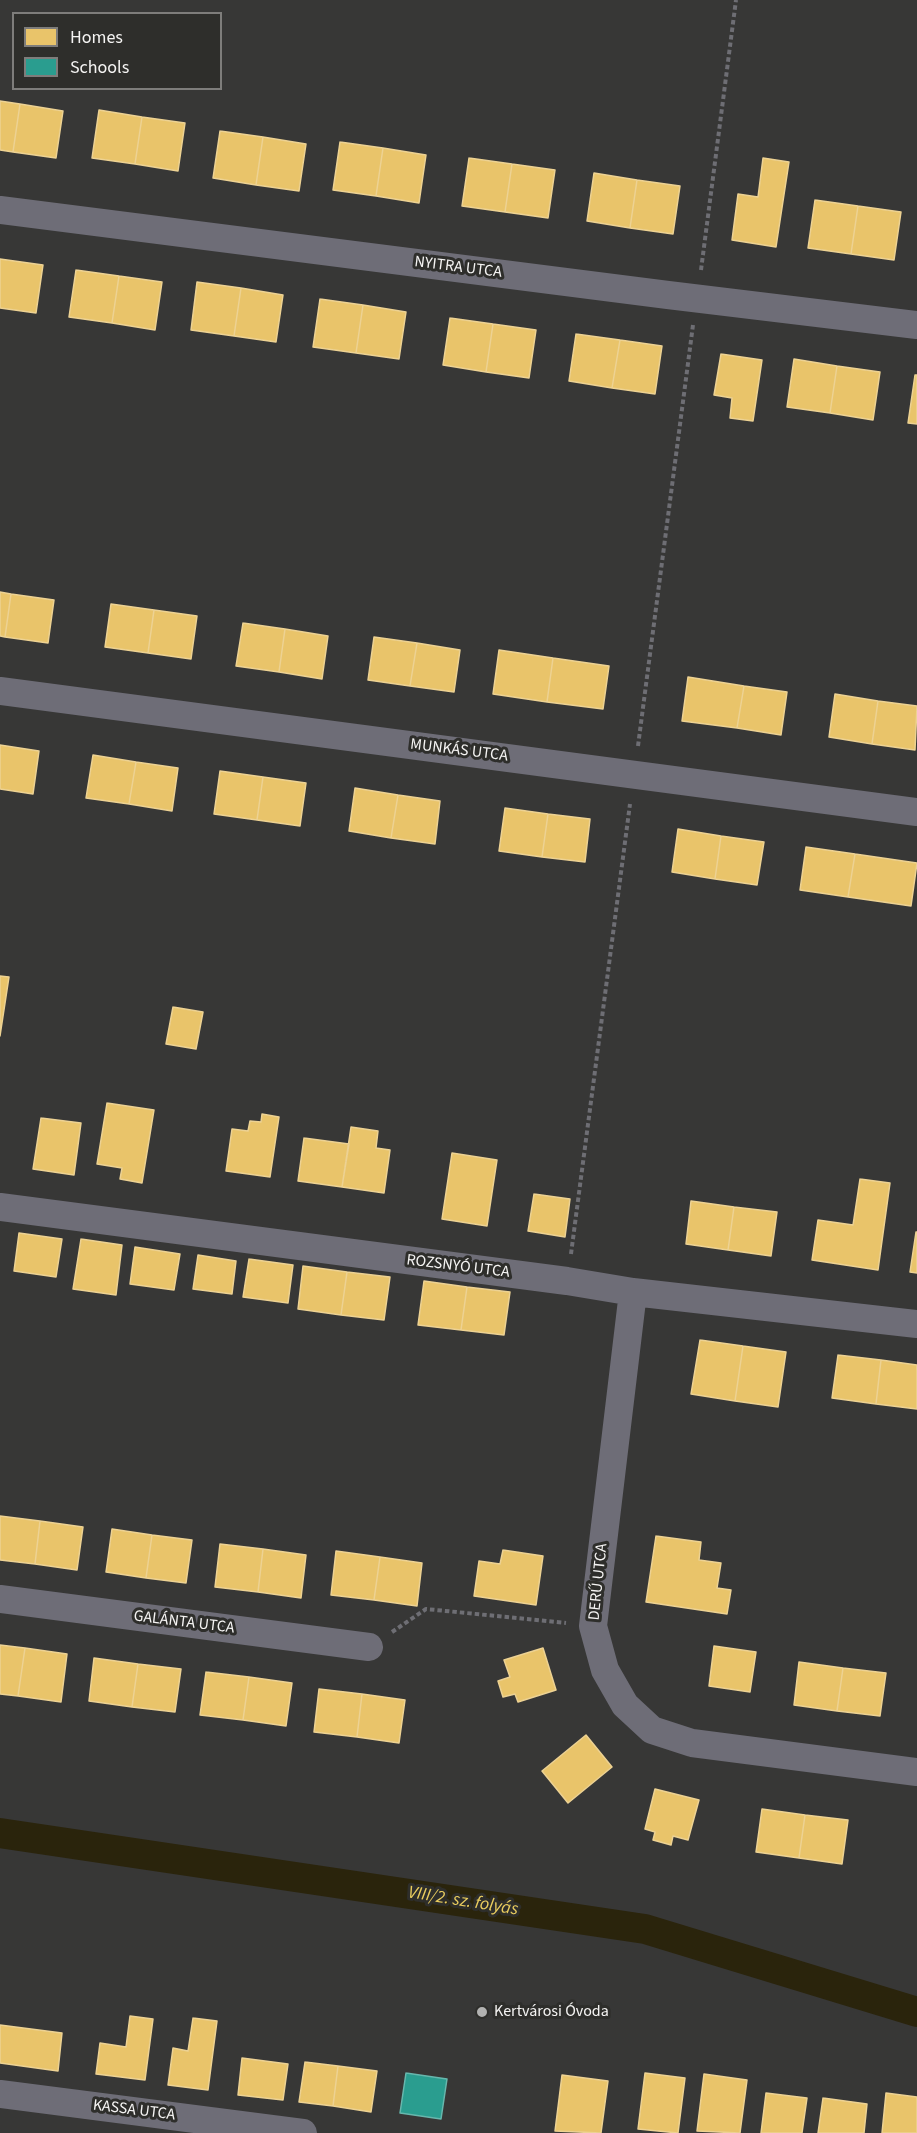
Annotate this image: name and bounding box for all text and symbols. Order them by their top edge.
legend [12,12,222,90]
text: Homes [70,25,123,50]
text: Schools [70,55,129,80]
street label: NYITRA UTCA [413,253,503,283]
street label: MUNKÁS UTCA [409,735,509,767]
street label: ROZSNYÓ UTCA [405,1251,511,1283]
street label: DERŰ UTCA [585,1543,613,1621]
street label: GALÁNTA UTCA [132,1607,236,1639]
water label: VIII/2. sz. folyás [406,1883,520,1921]
place label: Kertvárosi Óvoda [494,2002,609,2022]
marker: Kertvárosi Óvoda [475,2005,489,2019]
street label: KASSA UTCA [92,2096,176,2126]

